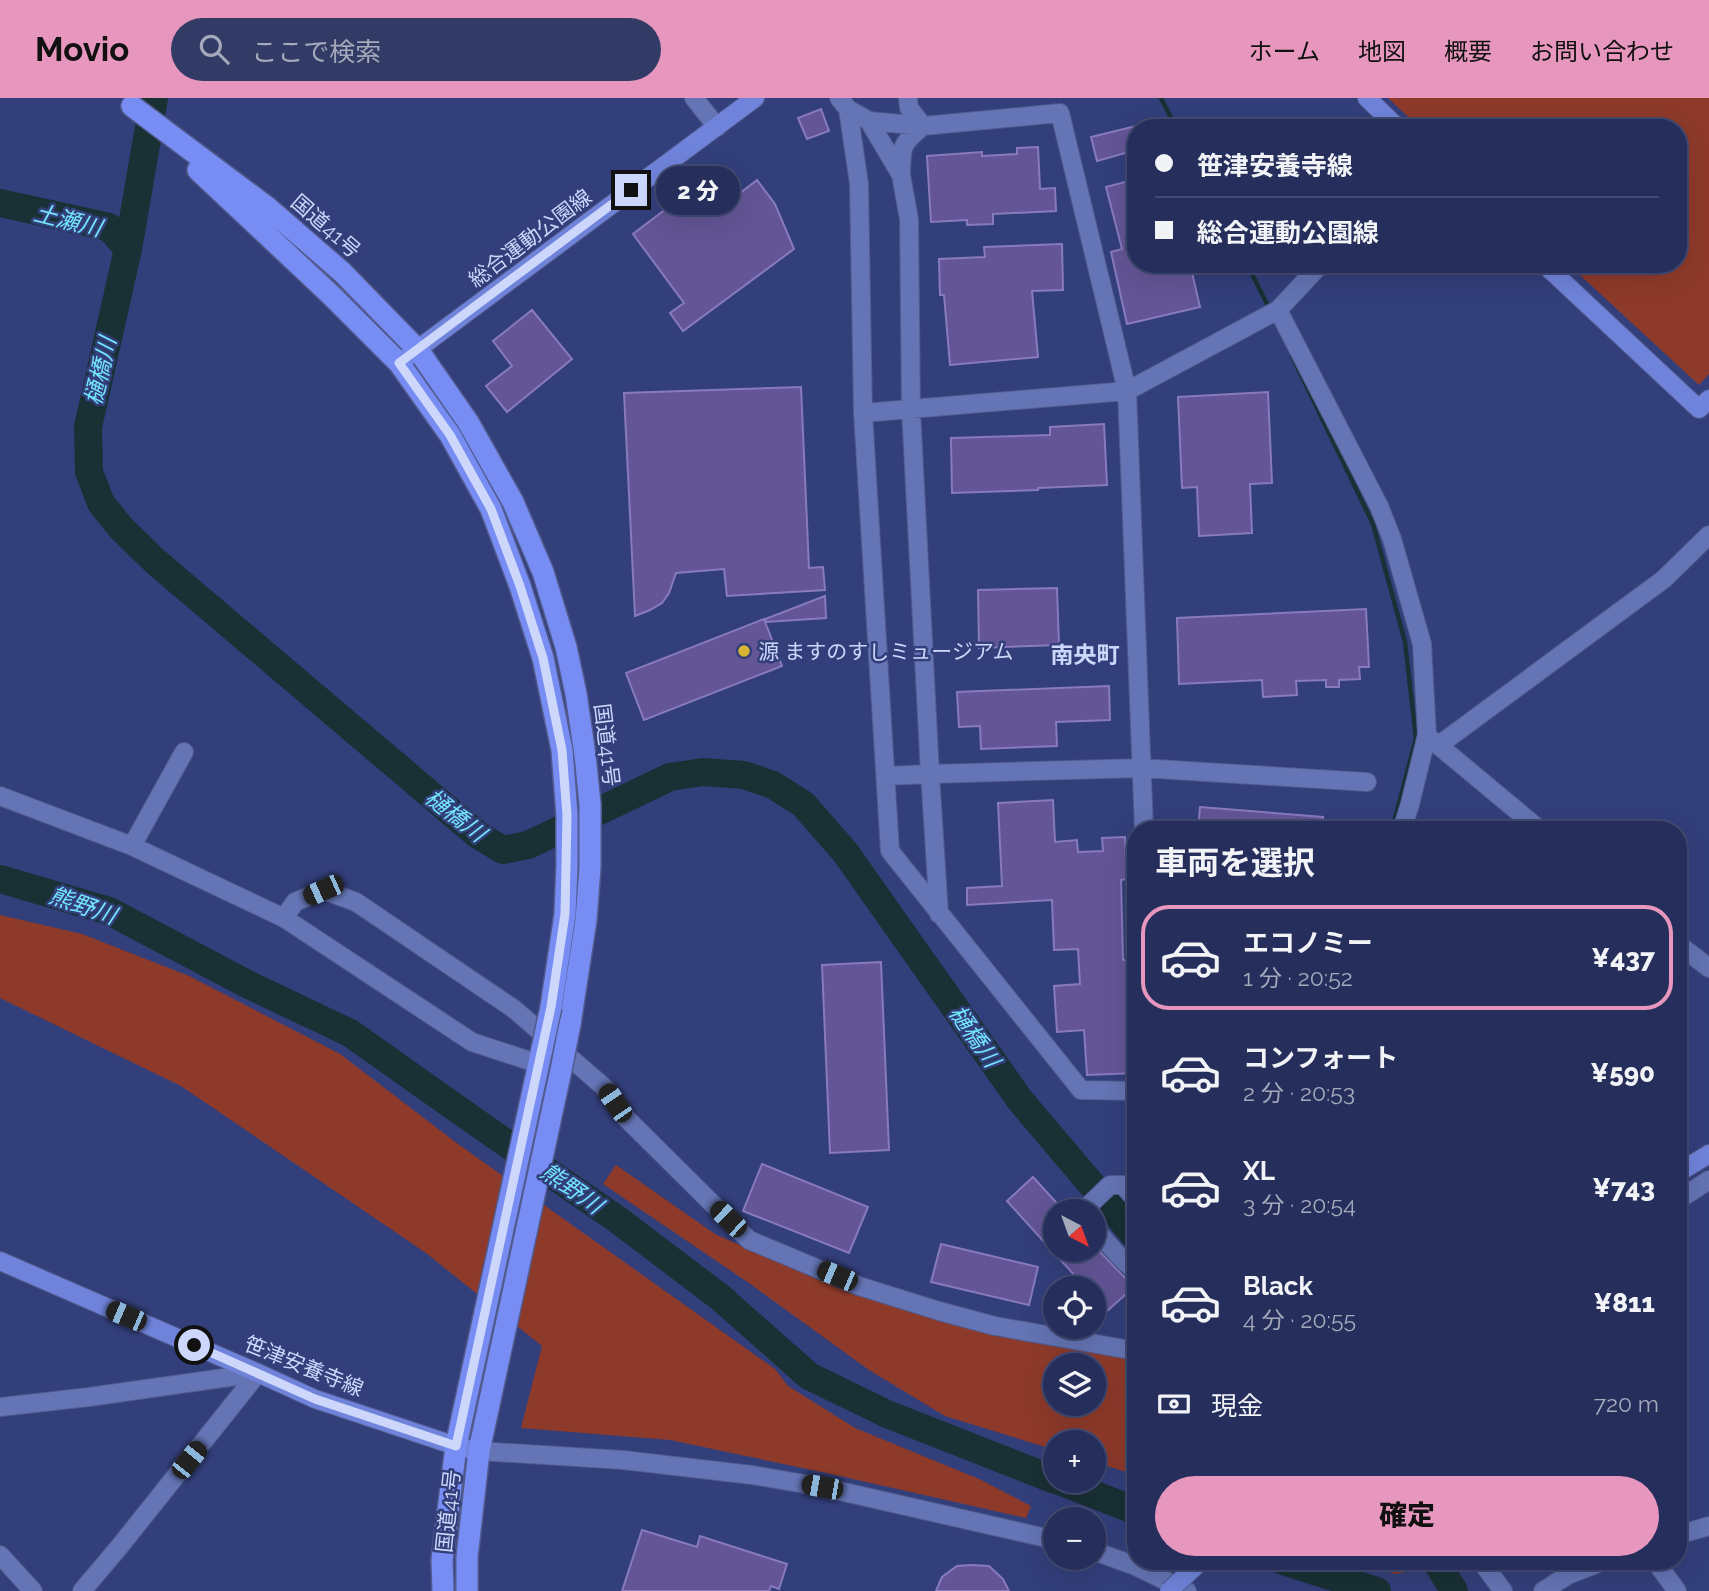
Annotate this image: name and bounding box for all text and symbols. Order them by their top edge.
search box [171,18,661,81]
text: Movio [35,30,129,69]
icon: search [195,30,233,68]
text: ここで検索 [251,37,381,67]
text: ホーム [1249,37,1320,66]
text: 地図 [1358,37,1406,66]
text: 概要 [1444,37,1492,66]
text: お問い合わせ [1530,37,1674,66]
text: 笹津安養寺線 [1197,151,1353,181]
callout: 2 分 [656,166,740,214]
route end [615,174,647,206]
text: 2 分 [677,177,719,204]
street label: 総合運動公園線 [464,184,596,292]
street label: 国道41号 [286,189,366,263]
water label: 土瀬川 [31,199,108,242]
text: 総合運動公園線 [1197,218,1379,248]
water label: 樋橋川 [79,331,122,408]
place label: 源 ますのすしミュージアム [758,639,1013,664]
district label: 南央町 [1051,641,1120,668]
marker: 源 ますのすしミュージアム [736,643,752,659]
street label: 国道41号 [590,702,624,788]
water label: 樋橋川 [421,783,494,849]
text: 車両を選択 [1155,844,1315,881]
car [300,872,347,908]
water label: 熊野川 [46,881,123,930]
icon: car [1159,926,1222,989]
text: エコノミー [1243,928,1373,958]
text: ¥437 [1591,943,1655,973]
text: 1 分 · 20:52 [1243,964,1353,991]
water label: 樋橋川 [944,1000,1008,1074]
icon: car [1159,1041,1222,1104]
text: コンフォート [1243,1043,1398,1073]
text: ¥590 [1590,1058,1655,1088]
text: 2 分 · 20:53 [1243,1079,1355,1106]
car [595,1080,636,1126]
icon: car [1159,1156,1222,1219]
text: XL [1243,1156,1275,1186]
water label: 熊野川 [536,1157,610,1221]
text: ¥743 [1592,1173,1655,1203]
text: 3 分 · 20:54 [1243,1191,1356,1218]
car [706,1197,751,1241]
north arrow [1043,1199,1106,1262]
map controls [1043,1199,1106,1570]
car [814,1258,861,1294]
icon: car [1159,1271,1222,1334]
text: Black [1243,1271,1313,1301]
button: locate [1043,1276,1106,1339]
text: ¥811 [1593,1288,1655,1318]
car [103,1298,150,1334]
text: 4 分 · 20:55 [1243,1306,1356,1333]
route start [178,1329,210,1361]
street label: 笹津安養寺線 [241,1331,367,1401]
button: layers [1043,1353,1106,1416]
icon: cash [1155,1385,1193,1423]
text: 720 m [1594,1390,1659,1417]
text: 現金 [1211,1391,1263,1421]
button: + [1043,1430,1106,1493]
car [168,1437,211,1483]
street label: 国道41号 [431,1468,465,1554]
car [800,1473,845,1501]
button: 確定 [1155,1476,1659,1556]
button: − [1043,1507,1106,1570]

